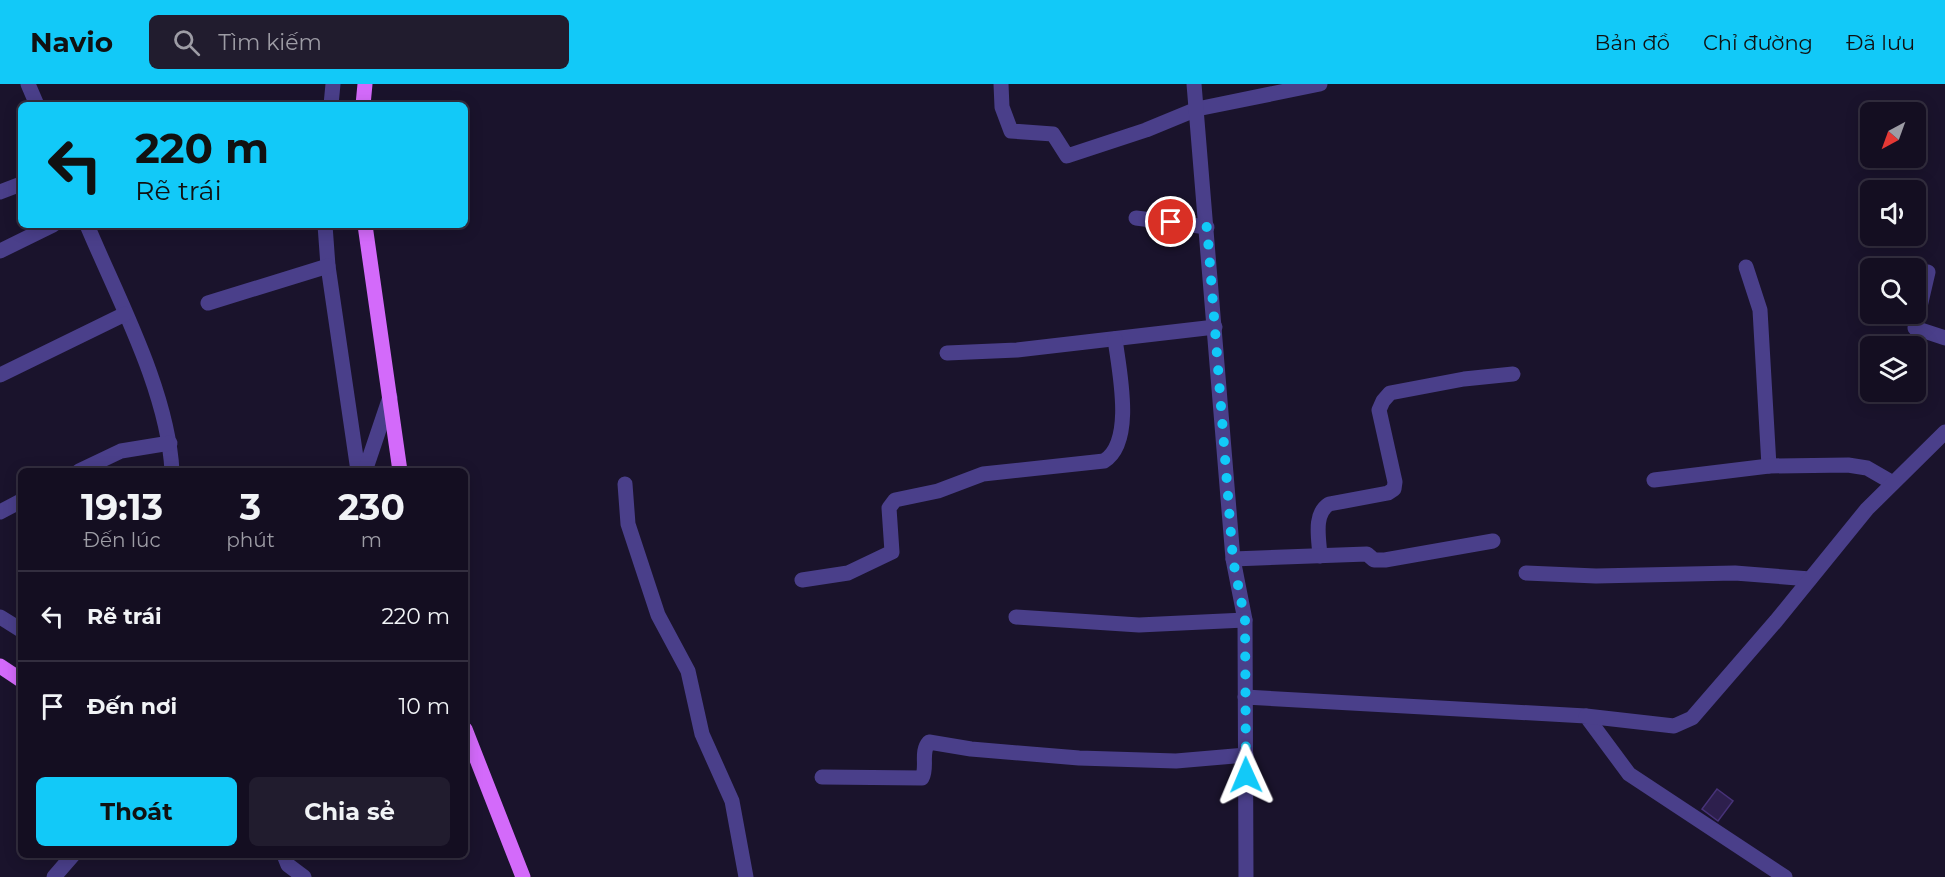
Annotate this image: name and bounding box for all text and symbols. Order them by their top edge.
search box [149,15,569,69]
text: Navio [30,25,113,59]
icon: search [170,26,203,59]
text: Tìm kiếm [218,29,322,56]
text: Bản đồ [1595,30,1670,55]
text: Chỉ đường [1703,30,1813,55]
text: Đã lưu [1846,30,1915,55]
north arrow [1860,102,1926,168]
map controls [1860,102,1926,402]
text: 220 m [135,122,269,174]
icon: left [36,126,114,204]
text: Rẽ trái [135,174,222,207]
button: sound [1860,180,1926,246]
pin [1145,196,1196,247]
icon: arrive [1154,205,1187,238]
button: search [1860,258,1926,324]
button: layers [1860,336,1926,402]
text: 19:13 [81,485,163,529]
text: 3 [240,485,261,529]
text: 230 [338,485,405,529]
text: Đến lúc [83,528,161,552]
text: phút [226,528,275,552]
text: m [361,528,382,552]
icon: left [36,600,69,633]
text: Rẽ trái [87,603,162,630]
text: 220 m [381,603,450,630]
icon: arrive [36,690,69,723]
text: Đến nơi [87,693,177,720]
text: 10 m [398,693,450,720]
position arrow [1214,743,1278,807]
button: Thoát [36,777,237,846]
button: Chia sẻ [249,777,450,846]

